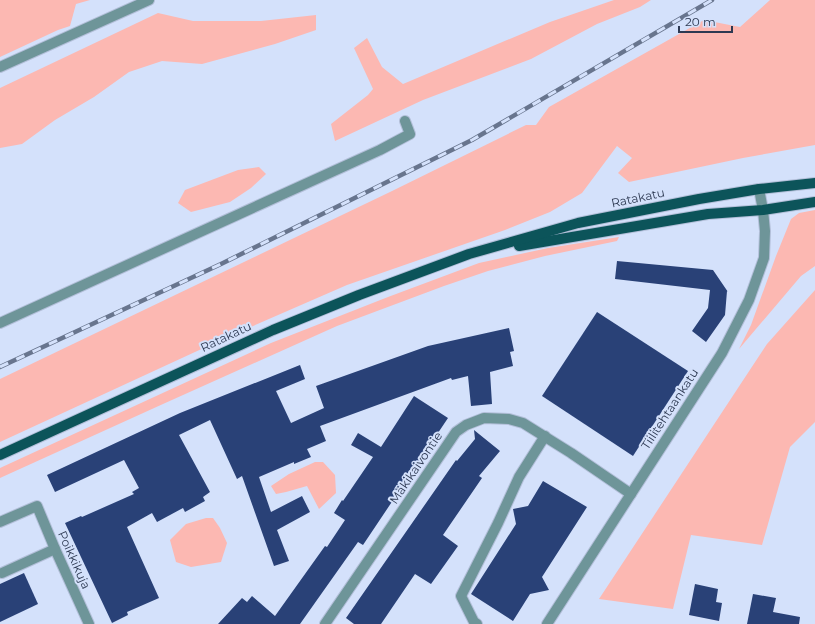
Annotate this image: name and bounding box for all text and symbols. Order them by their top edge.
scale bar [679,8,732,34]
text: 20 m [685,14,716,29]
street label: Ratakatu [610,185,666,211]
street label: Ratakatu [198,318,254,355]
street label: Tiilitehtaankatu [638,365,701,452]
street label: Mäkikaivontie [386,429,445,507]
street label: Poikkikuja [55,528,94,591]

